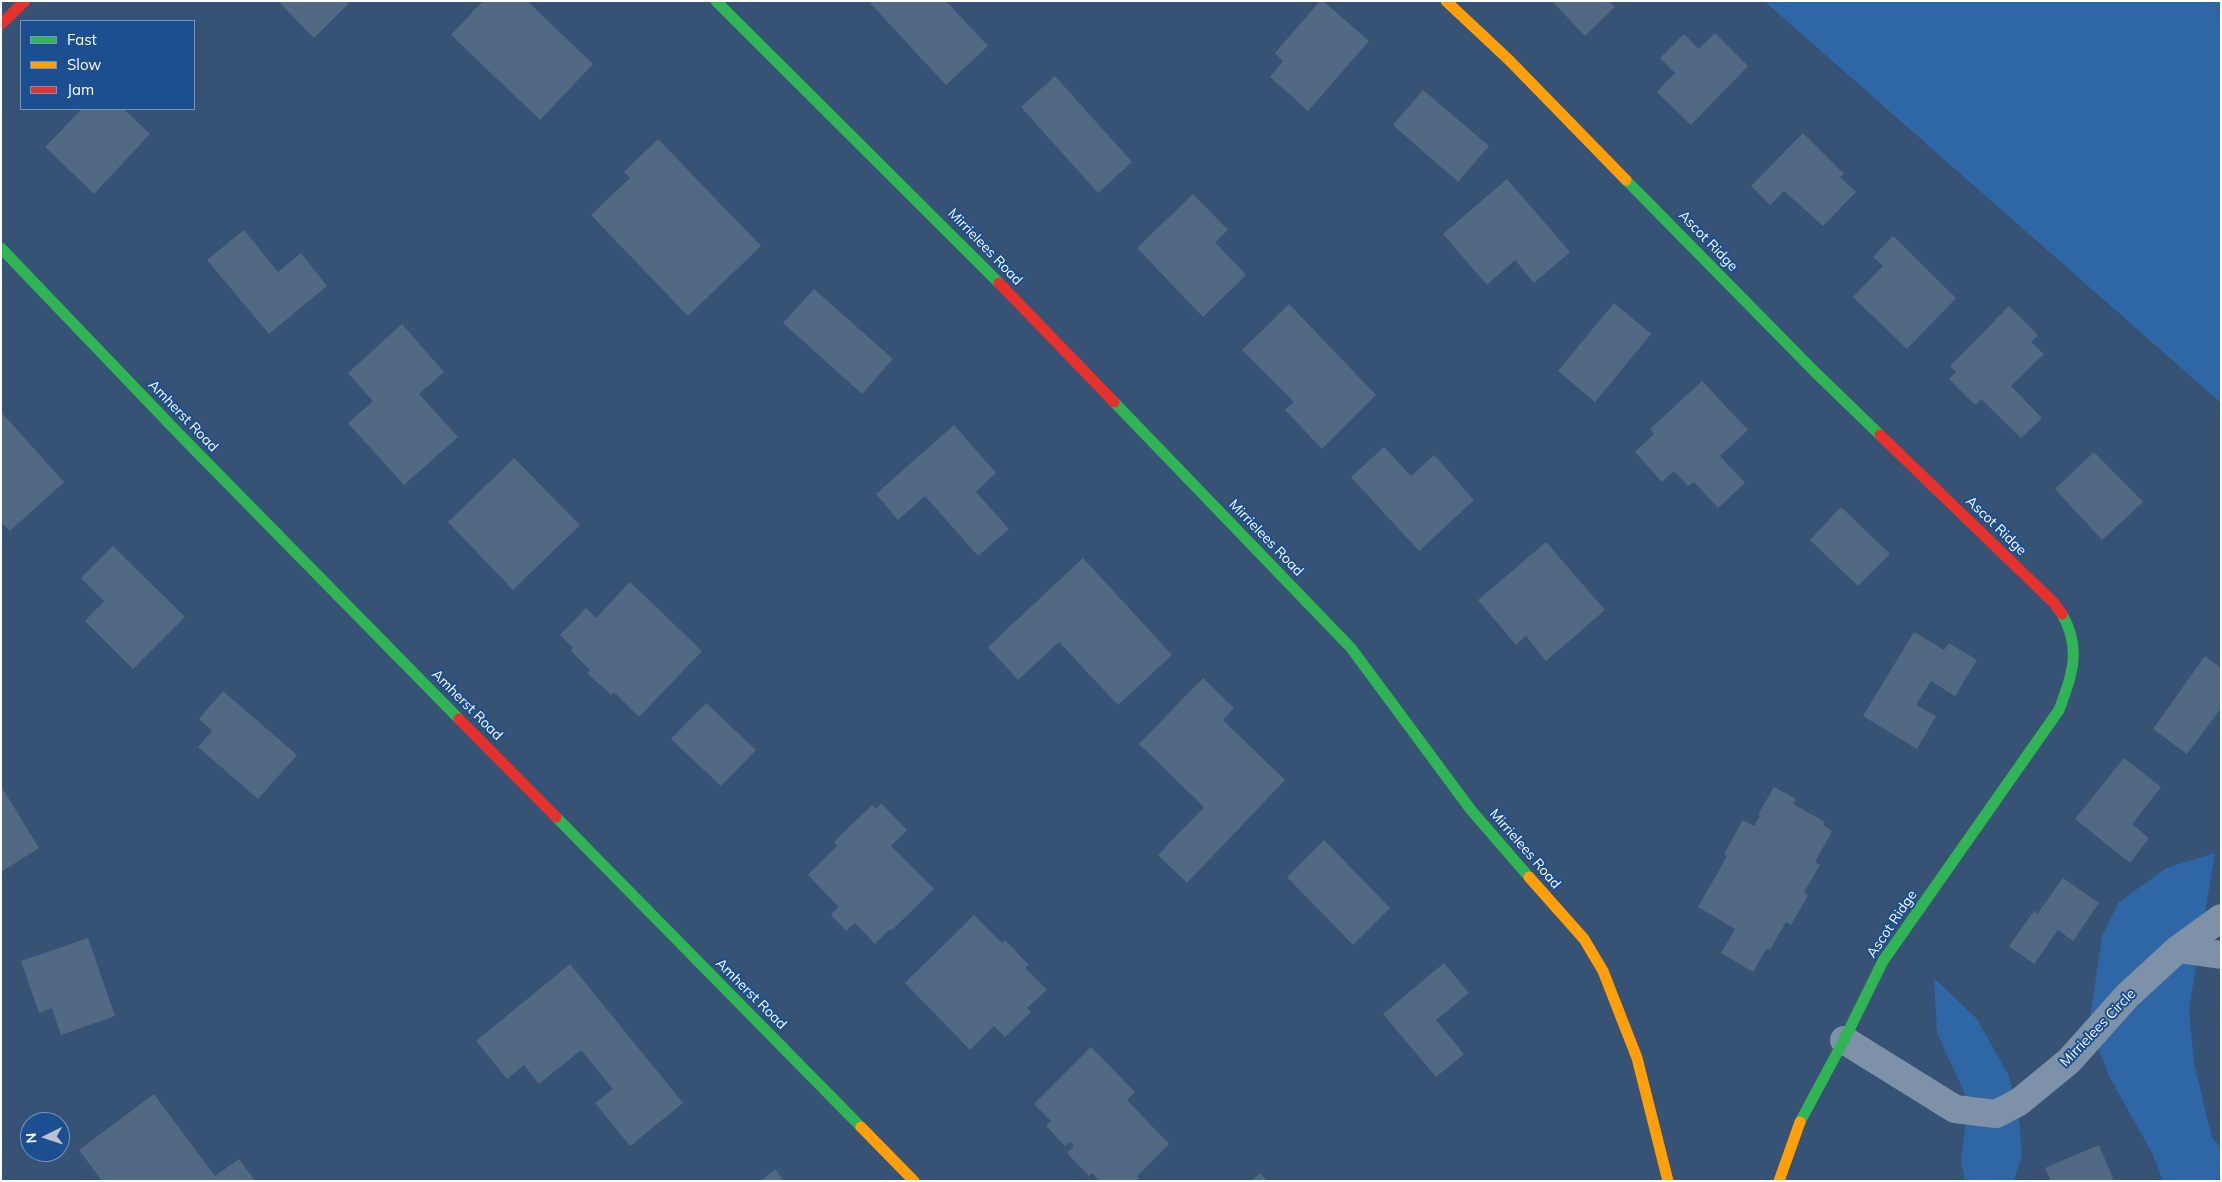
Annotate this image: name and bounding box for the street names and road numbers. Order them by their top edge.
street label: Mirrielees Road [944,205,1026,289]
street label: Ascot Ridge [1675,207,1741,275]
street label: Amherst Road [145,377,221,455]
street label: Ascot Ridge [1962,493,2030,559]
street label: Mirrielees Road [1225,496,1307,580]
street label: Amherst Road [428,666,506,744]
street label: Mirrielees Road [1486,806,1564,892]
street label: Ascot Ridge [1863,887,1921,961]
street label: Amherst Road [712,955,790,1033]
street label: Mirrielees Circle [2057,986,2139,1070]

